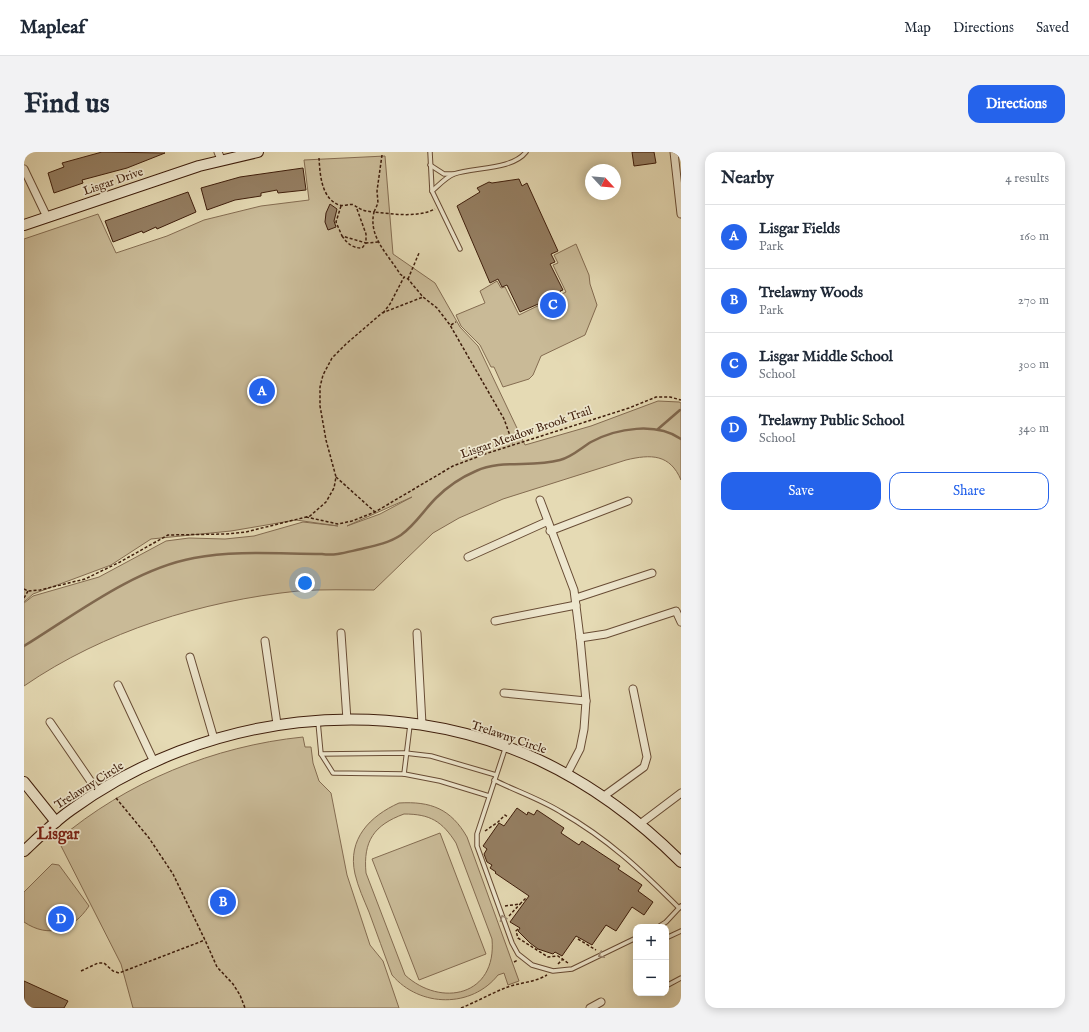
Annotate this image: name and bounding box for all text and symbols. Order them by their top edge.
text: Mapleaf [20,16,85,40]
text: Map [904,19,931,37]
text: Directions [953,19,1014,37]
text: Saved [1036,19,1069,37]
button: Directions [968,85,1065,123]
text: Find us [24,87,110,122]
street label: Lisgar Drive [81,164,146,199]
north arrow [585,164,621,200]
text: Nearby [721,168,774,189]
text: 4 results [1005,170,1049,187]
text: Lisgar Fields [759,219,840,238]
text: A [730,228,738,245]
text: 160 m [1019,228,1049,245]
text: Park [759,238,784,255]
text: Trelawny Woods [759,283,863,302]
pin: C [540,290,566,320]
text: B [730,292,738,309]
text: 270 m [1018,292,1049,309]
text: Park [759,302,784,319]
text: Lisgar Middle School [759,347,893,366]
text: C [729,356,739,373]
text: 300 m [1018,356,1049,373]
text: School [759,366,796,383]
pin: A [249,376,275,406]
street label: Lisgar Meadow Brook Trail [458,403,595,462]
text: Trelawny Public School [759,411,904,430]
text: D [729,420,739,437]
text: 340 m [1019,420,1049,437]
text: School [759,430,796,447]
button: Save [721,472,881,510]
button: Share [889,472,1049,510]
your location [295,573,315,593]
street label: Trelawny Circle [469,718,549,758]
street label: Trelawny Circle [52,758,127,813]
district label: Lisgar [37,825,80,845]
pin: B [210,887,236,917]
pin: D [48,904,74,934]
one-way arrow [499,914,507,921]
map controls [633,924,669,996]
button: + [633,924,669,960]
one-way arrow [598,950,605,958]
button: − [633,960,669,996]

